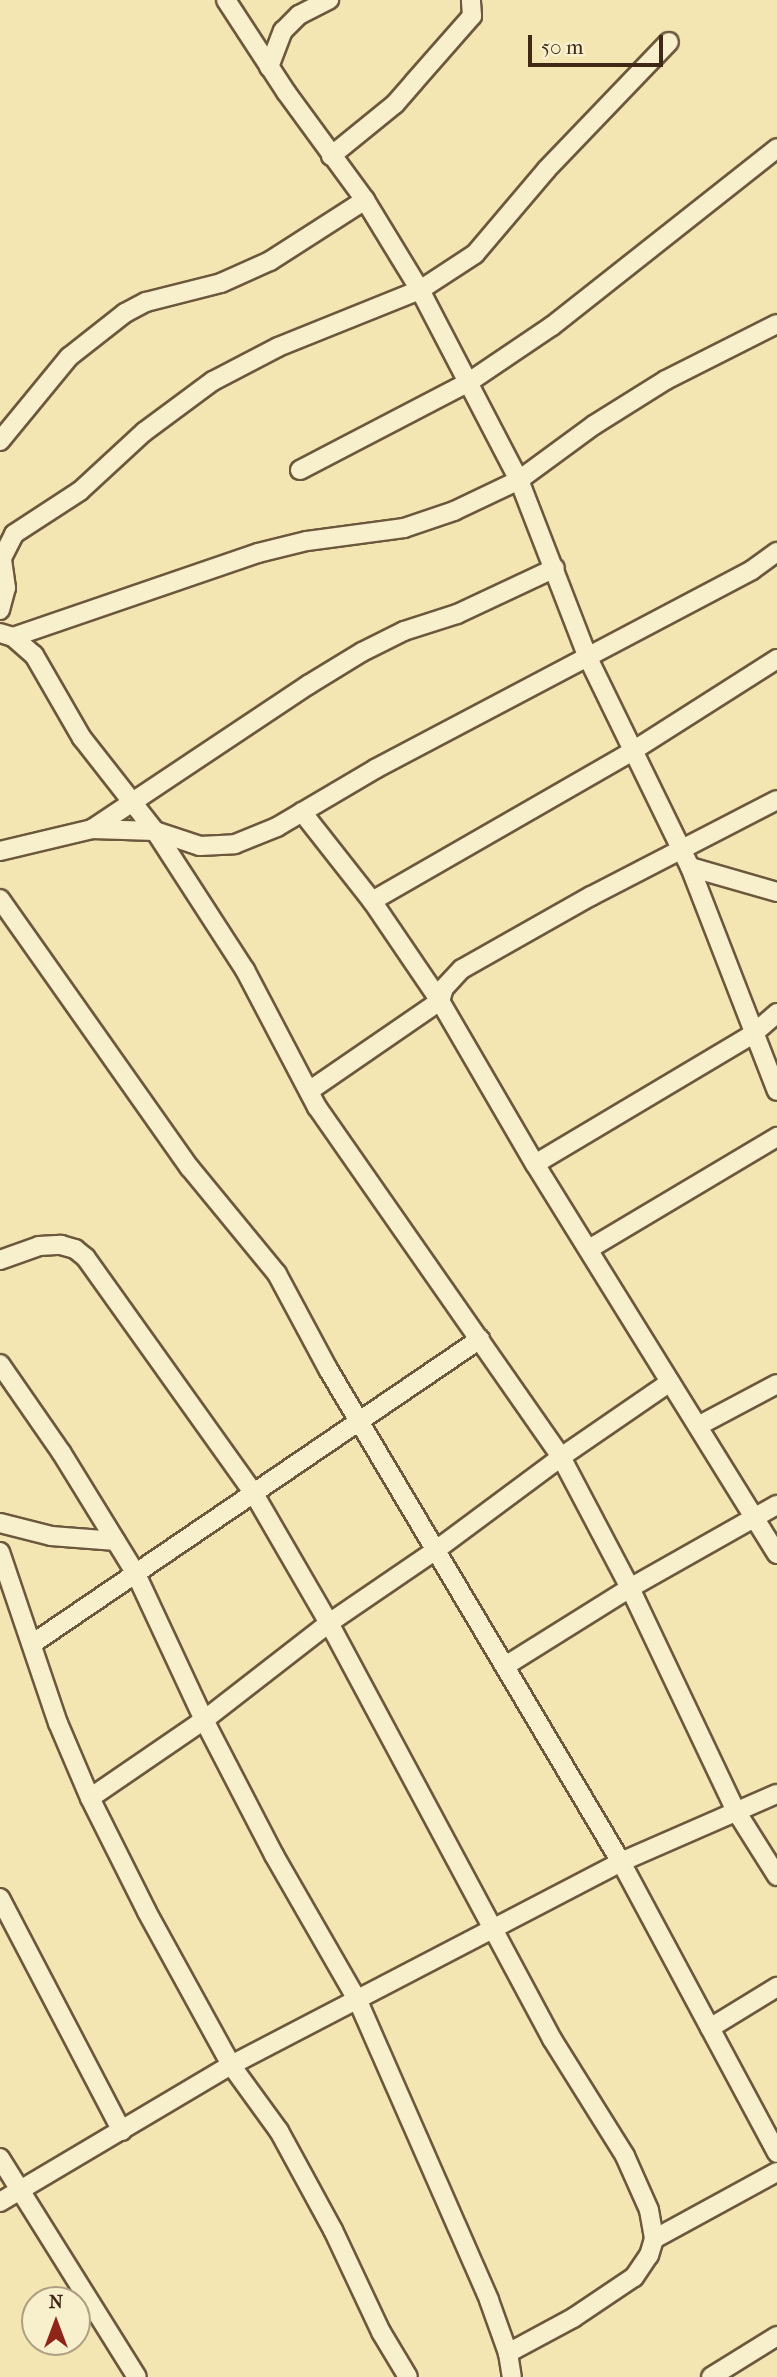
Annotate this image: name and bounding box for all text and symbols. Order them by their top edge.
scale bar [532,21,667,65]
text: 50 m [541,35,584,59]
north arrow [21,2286,91,2356]
text: N [49,2291,63,2313]

